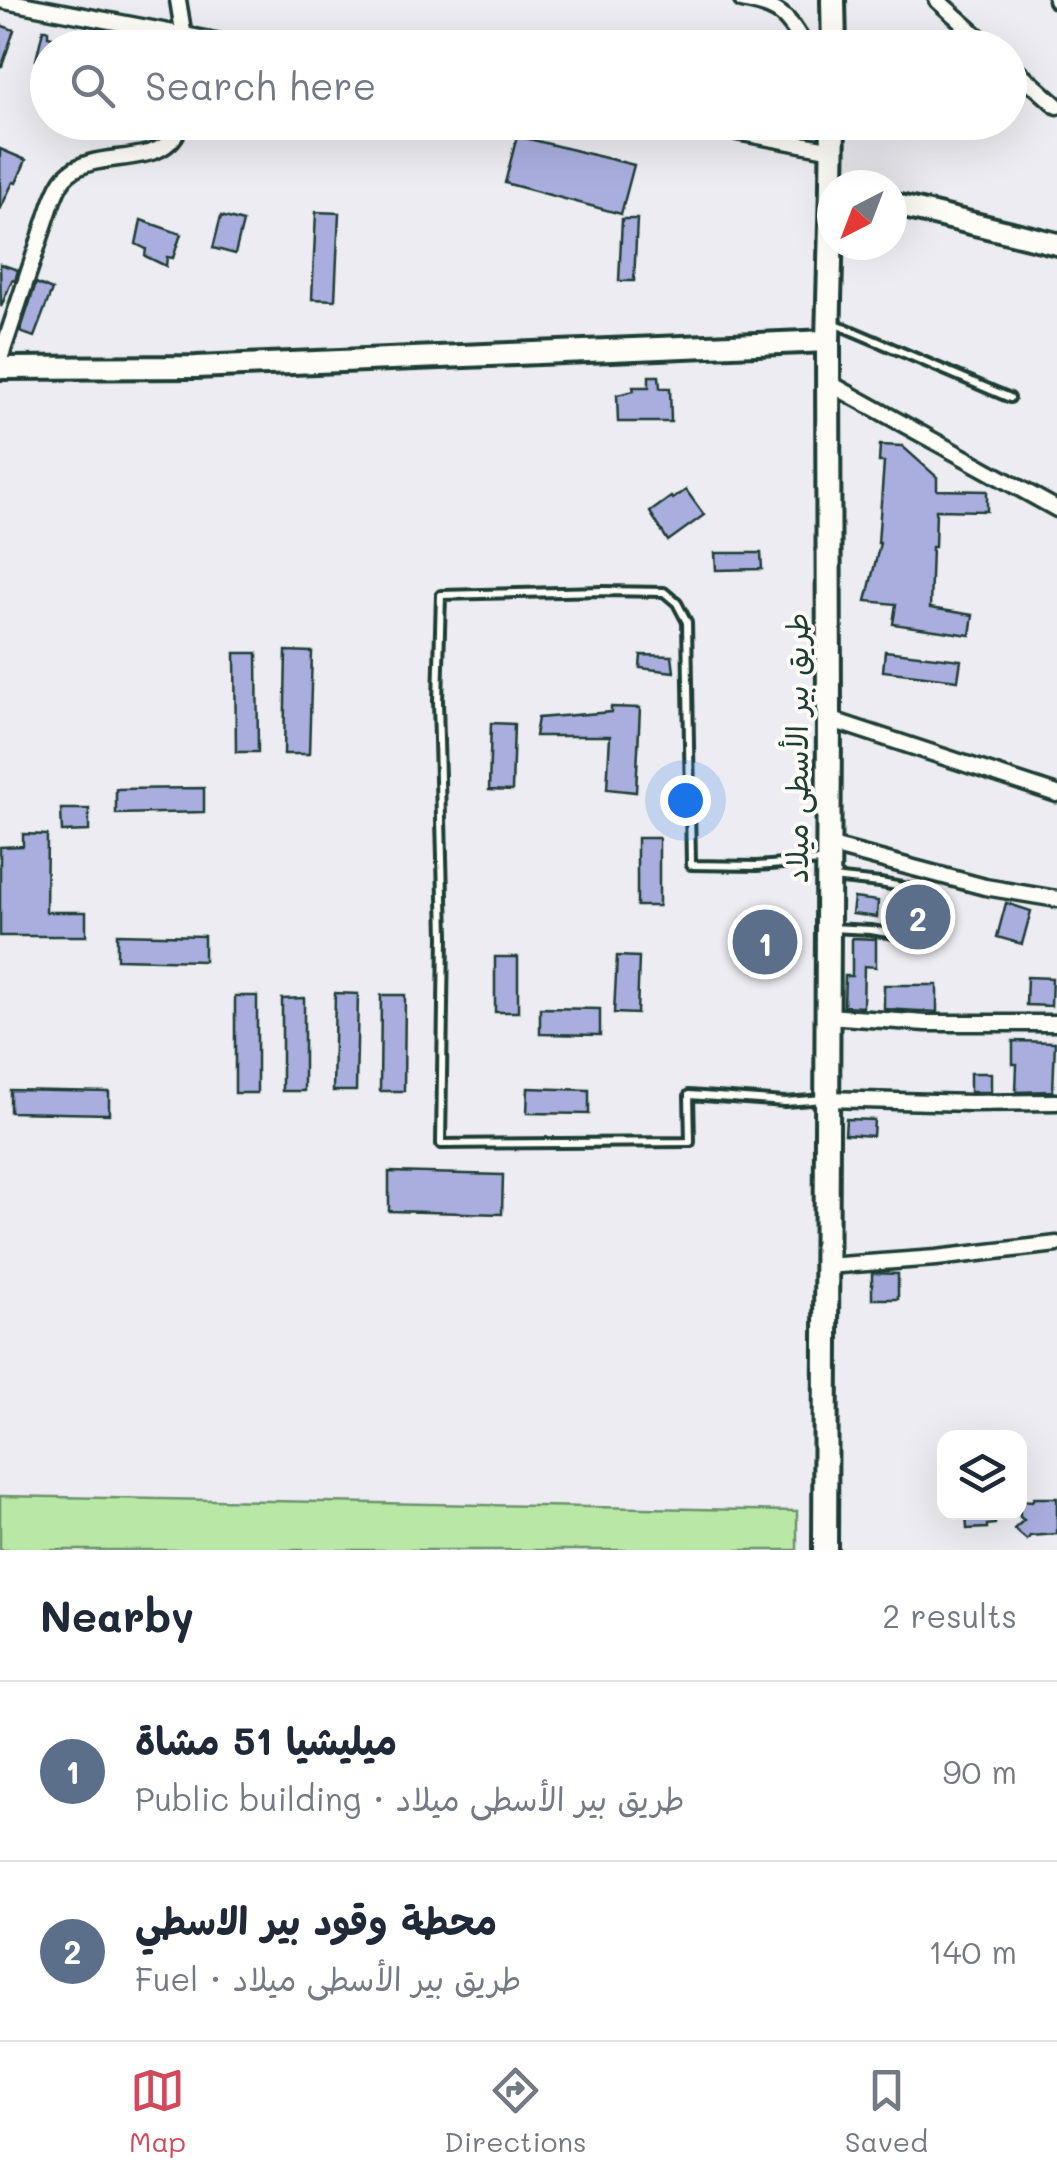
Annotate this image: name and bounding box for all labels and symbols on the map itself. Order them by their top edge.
north arrow [817,170,907,260]
street label: طريق بير الأسطى ميلاد [776,613,817,883]
your location [660,775,711,826]
pin: 2 [886,880,950,954]
pin: 1 [732,904,798,980]

